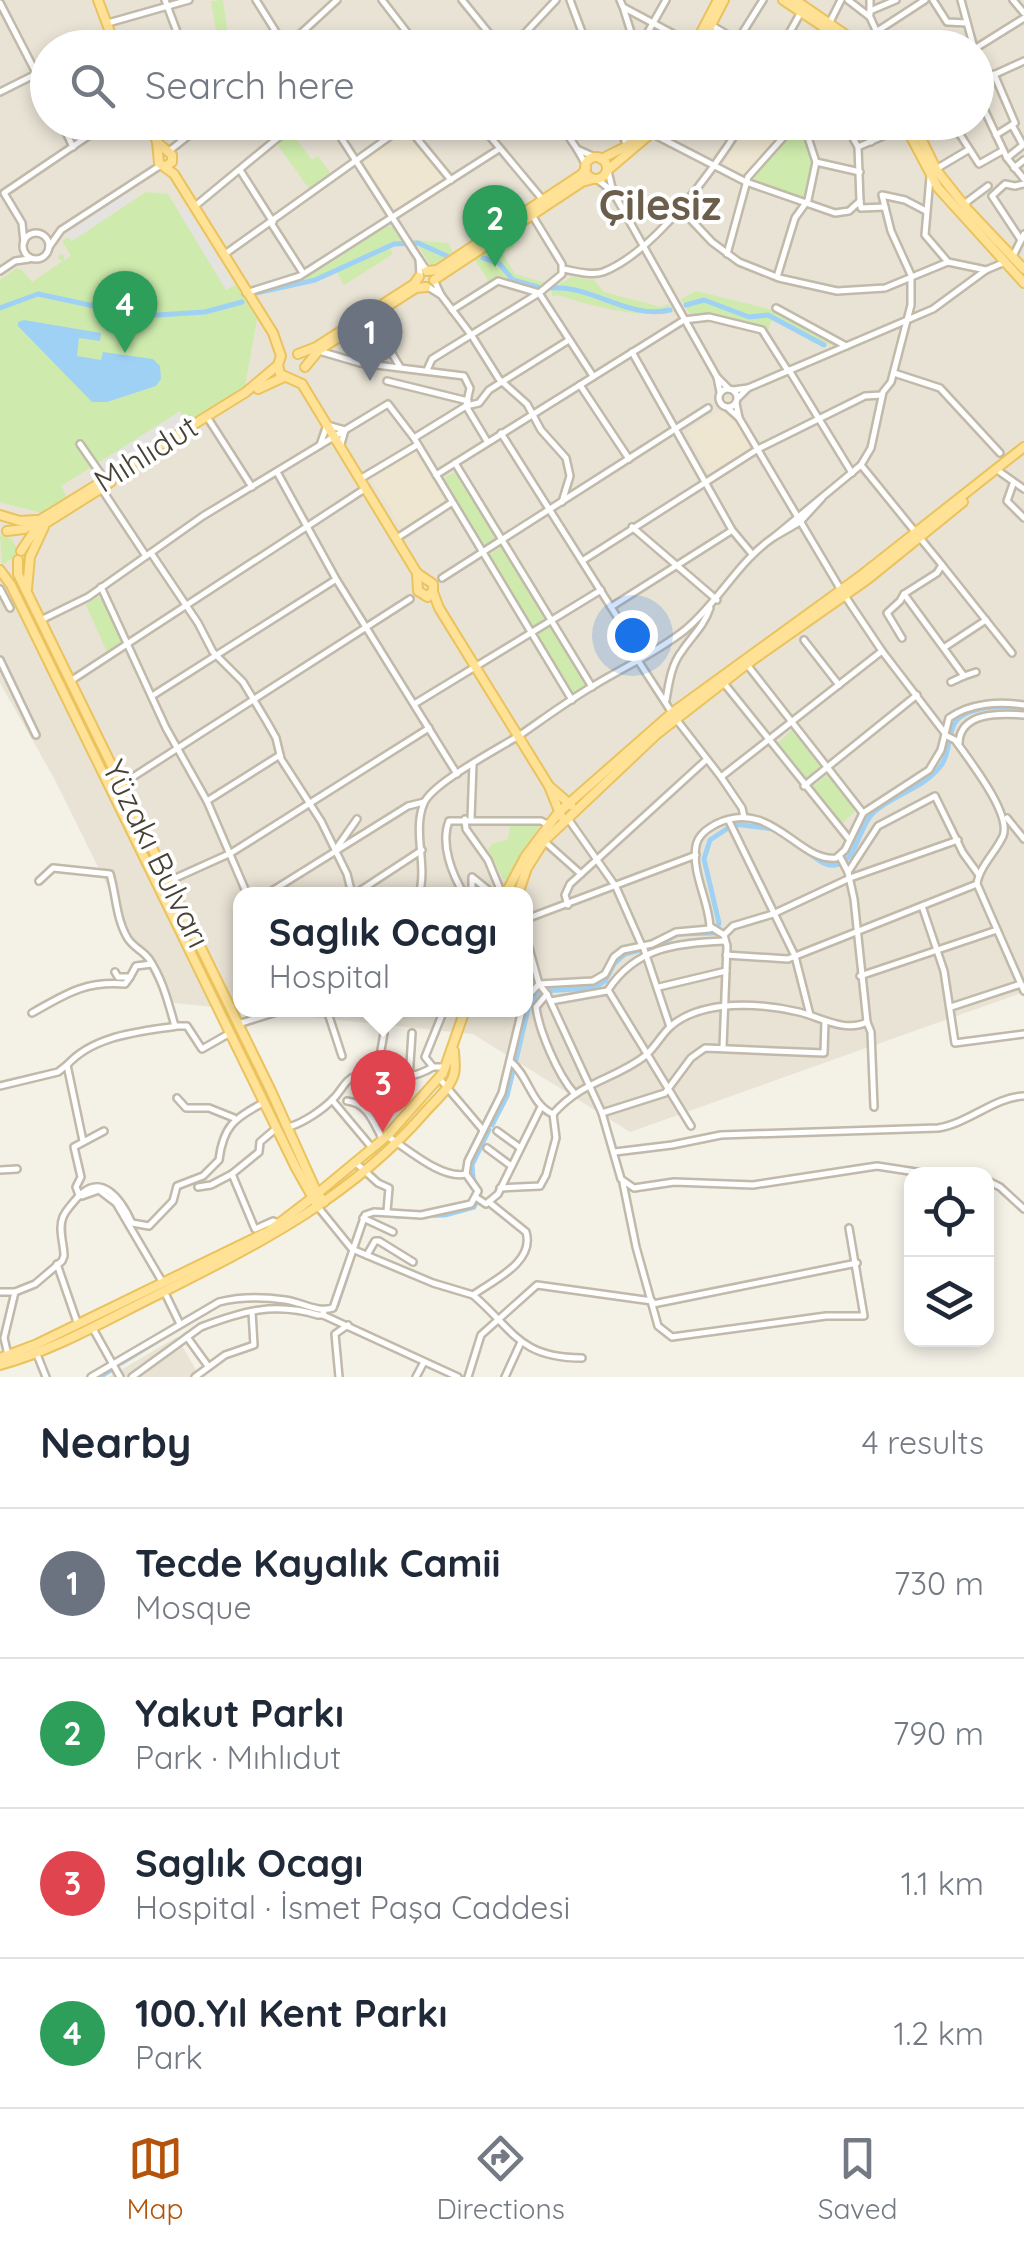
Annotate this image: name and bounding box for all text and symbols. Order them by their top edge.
search box [30,30,994,140]
icon: search [65,58,120,113]
text: Search here [145,61,355,109]
district label: Çilesiz [599,178,721,231]
pin: 2 [462,184,528,267]
pin: 4 [92,270,158,353]
pin: 1 [338,298,402,381]
street label: Mıhlıdut [86,406,205,500]
your location [607,610,658,661]
street label: Yüzakı Bulvarı [94,753,220,954]
popup [233,887,533,1017]
text: Saglık Ocagı [269,908,497,956]
text: Hospital [269,956,390,996]
pin: 3 [350,1050,416,1132]
map controls [904,1167,994,1347]
button: locate [904,1167,994,1257]
button: layers [904,1257,994,1347]
text: Nearby [40,1416,191,1469]
text: 4 results [862,1422,984,1462]
text: Tecde Kayalık Camii [135,1539,500,1587]
text: 1 [66,1563,79,1603]
text: 730 m [894,1563,984,1603]
text: Mosque [135,1587,251,1627]
text: Yakut Parkı [135,1689,344,1737]
text: 2 [63,1713,82,1753]
text: 790 m [893,1713,984,1753]
text: Park · Mıhlıdut [135,1737,341,1777]
text: Saglık Ocagı [135,1839,363,1887]
text: 3 [64,1863,81,1903]
text: 1.1 km [901,1863,984,1903]
text: Hospital · İsmet Paşa Caddesi [135,1887,570,1927]
text: 100.Yıl Kent Parkı [135,1989,447,2037]
text: 4 [63,2013,82,2053]
text: 1.2 km [894,2013,984,2053]
text: Park [135,2037,203,2077]
tab: Map [126,2131,184,2226]
tab: Directions [436,2131,565,2226]
tab: Saved [818,2131,898,2226]

